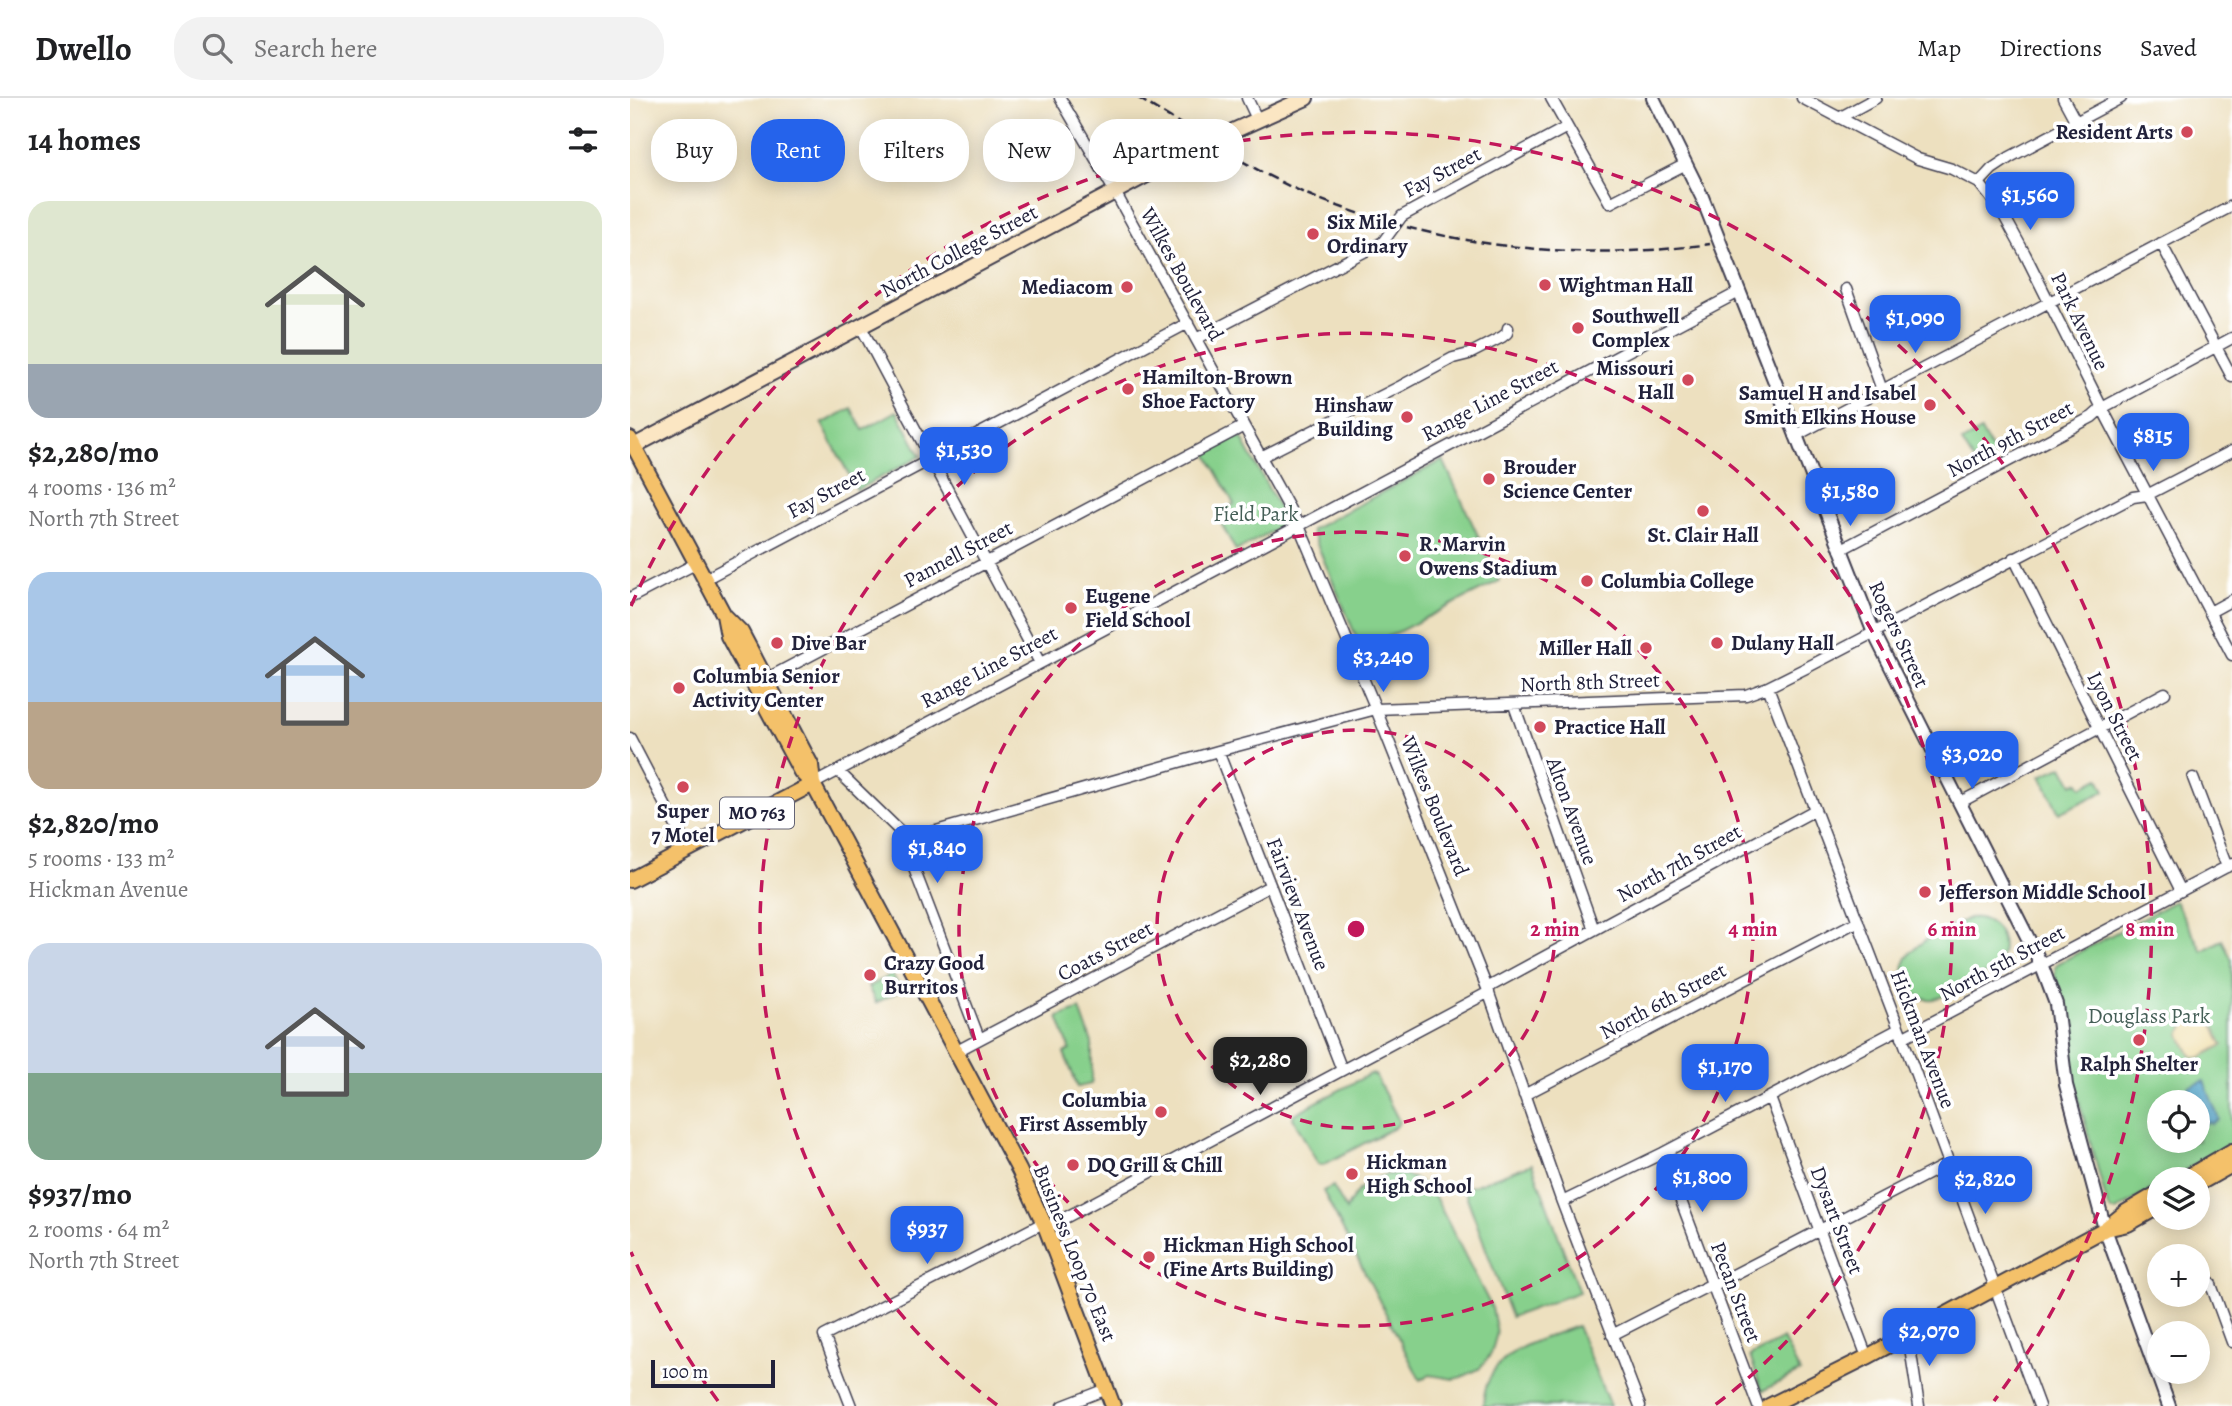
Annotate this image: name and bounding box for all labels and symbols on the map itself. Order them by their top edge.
place label: Resident Arts [2055,118,2173,146]
marker: Resident Arts [2179,124,2195,140]
street label: Fay Street [1398,140,1486,204]
pin: $1,560 [1973,172,2087,232]
street label: North College Street [876,198,1042,304]
street label: Wilkes Boulevard [1133,201,1231,346]
place label: Six Mile Ordinary [1327,208,1409,260]
marker: Six Mile Ordinary [1305,226,1321,242]
street label: Park Avenue [2044,267,2116,375]
place label: Wightman Hall [1558,271,1694,299]
place label: Mediacom [1021,273,1113,301]
marker: Wightman Hall [1537,277,1553,293]
marker: Mediacom [1119,279,1135,295]
pin: $1,090 [1858,296,1972,355]
place label: Southwell Complex [1592,302,1680,354]
marker: Southwell Complex [1570,320,1586,336]
street label: Range Line Street [1417,352,1563,448]
place label: Missouri Hall [1596,354,1674,406]
place label: Hamilton-Brown Shoe Factory [1142,363,1293,415]
marker: Missouri Hall [1680,372,1696,388]
place label: Samuel H and Isabel Smith Elkins House [1739,379,1916,431]
marker: Hamilton-Brown Shoe Factory [1120,381,1136,397]
place label: Hinshaw Building [1314,391,1394,443]
street label: North 9th Street [1942,394,2078,484]
marker: Samuel H and Isabel Smith Elkins House [1922,397,1938,413]
marker: Hinshaw Building [1399,409,1415,425]
pin: $815 [2112,414,2194,473]
pin: $1,530 [907,428,1021,487]
place label: Brouder Science Center [1503,453,1633,505]
street label: Fay Street [782,461,870,525]
pin: $1,580 [1793,468,1907,528]
marker: Brouder Science Center [1481,471,1497,487]
park label: Field Park [1213,500,1299,528]
marker: St. Clair Hall [1695,503,1711,519]
street label: Pannell Street [899,514,1017,594]
place label: St. Clair Hall [1648,521,1759,549]
place label: R. Marvin Owens Stadium [1419,530,1558,582]
marker: R. Marvin Owens Stadium [1397,548,1413,564]
place label: Columbia College [1601,567,1754,595]
marker: Columbia College [1579,573,1595,589]
street label: Rogers Street [1862,576,1936,692]
place label: Eugene Field School [1085,582,1191,634]
marker: Eugene Field School [1063,600,1079,616]
street label: Range Line Street [916,619,1062,715]
place label: Dive Bar [791,629,867,657]
place label: Dulany Hall [1731,629,1835,657]
pin: $3,240 [1326,634,1440,694]
place label: Miller Hall [1539,634,1632,662]
marker: Dive Bar [769,635,785,651]
marker: Dulany Hall [1709,635,1725,651]
marker: Miller Hall [1638,640,1654,656]
place label: Columbia Senior Activity Center [692,662,840,714]
street label: North 8th Street [1520,666,1660,698]
street label: Lyon Street [2080,666,2150,766]
marker: Columbia Senior Activity Center [671,680,687,696]
place label: Practice Hall [1554,713,1666,741]
marker: Practice Hall [1532,719,1548,735]
street label: Wilkes Boulevard [1394,731,1476,881]
pin: $3,020 [1915,732,2029,791]
street label: Alton Avenue [1539,752,1604,869]
marker: Super 7 Motel [675,779,691,795]
place label: Super 7 Motel [652,797,715,849]
road number: MO 763 [720,798,794,828]
street label: North 7th Street [1612,817,1746,909]
pin: $1,840 [880,826,994,885]
street label: Fairview Avenue [1260,834,1336,974]
place label: Jefferson Middle School [1939,878,2146,906]
marker: Jefferson Middle School [1917,884,1933,900]
street label: Coats Street [1052,914,1158,988]
text: 2 min [1530,915,1580,943]
text: 4 min [1728,915,1778,943]
text: 6 min [1928,915,1977,943]
text: 8 min [2125,915,2175,943]
centre of rings [1344,917,1368,941]
street label: North 5th Street [1934,918,2070,1008]
place label: Crazy Good Burritos [884,949,985,1001]
street label: North 6th Street [1595,956,1731,1046]
street label: Hickman Avenue [1884,966,1962,1112]
marker: Crazy Good Burritos [862,967,878,983]
park label: Douglass Park [2088,1002,2211,1030]
marker: Ralph Shelter [2131,1032,2147,1048]
pin: $2,280 [1203,1038,1317,1097]
pin: $1,170 [1668,1044,1782,1104]
place label: Ralph Shelter [2080,1050,2199,1078]
place label: Columbia First Assembly [1019,1086,1148,1138]
marker: Columbia First Assembly [1153,1104,1169,1120]
place label: Hickman High School [1366,1148,1472,1200]
place label: DQ Grill & Chill [1087,1151,1223,1179]
pin: $1,800 [1645,1154,1759,1214]
pin: $2,820 [1928,1156,2042,1216]
marker: DQ Grill & Chill [1065,1157,1081,1173]
street label: Business Loop 70 East [1027,1160,1123,1346]
street label: Dysart Street [1804,1162,1870,1278]
marker: Hickman High School [1344,1166,1360,1182]
pin: $937 [886,1206,968,1266]
place label: Hickman High School (Fine Arts Building) [1163,1231,1354,1283]
street label: Pecan Street [1704,1238,1768,1346]
marker: Hickman High School (Fine Arts Building) [1141,1249,1157,1265]
pin: $2,070 [1872,1308,1986,1368]
scale bar [651,1357,775,1389]

